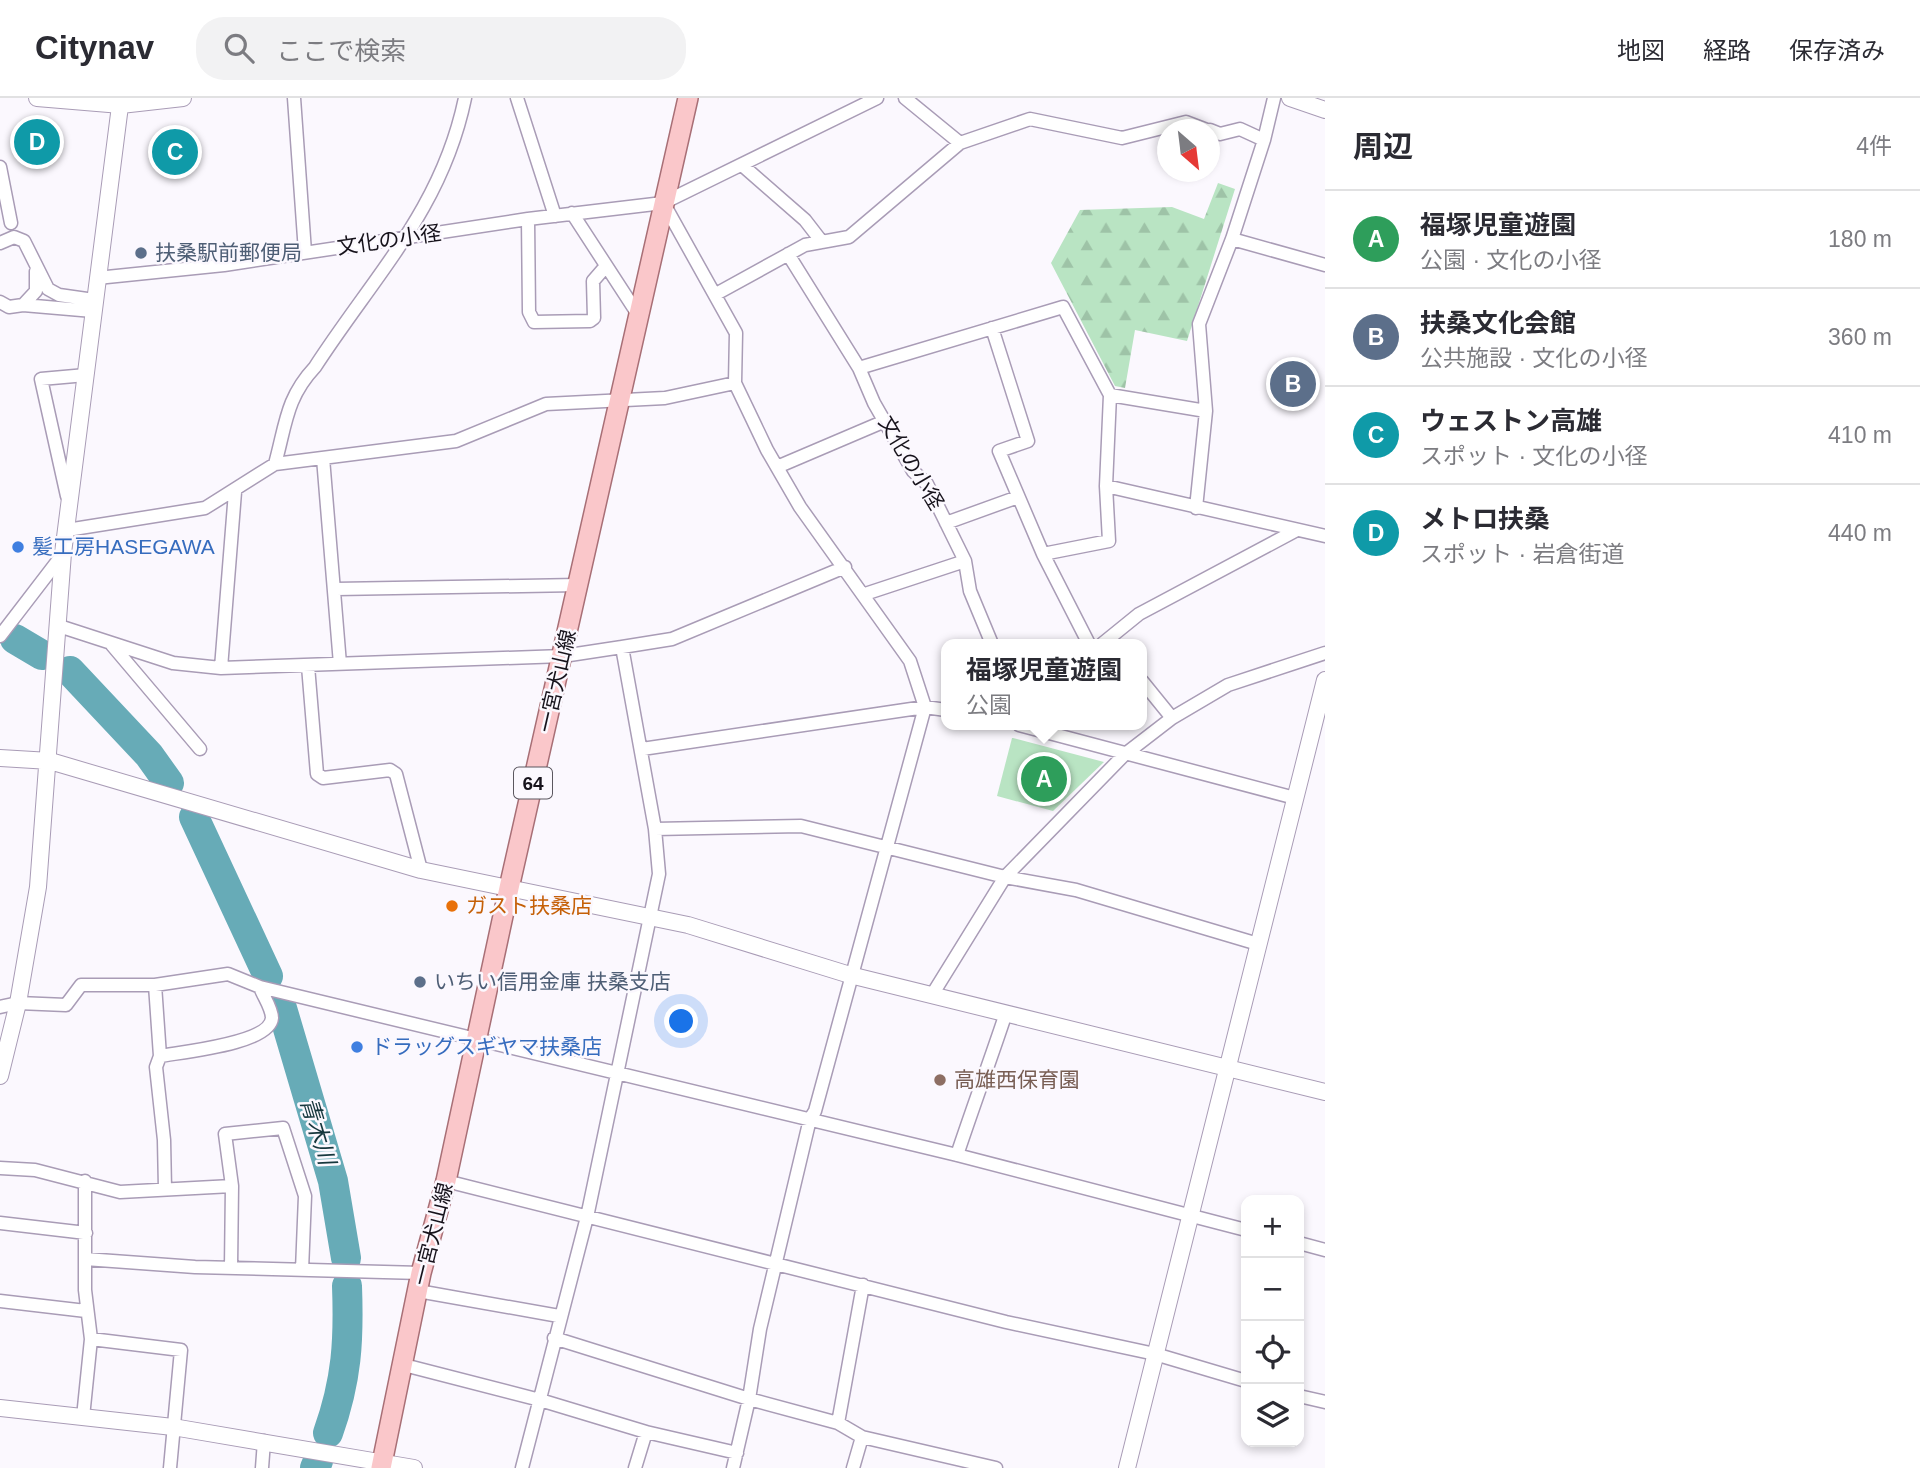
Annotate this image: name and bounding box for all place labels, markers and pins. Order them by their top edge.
pin: D [14,116,60,168]
pin: C [152,126,198,178]
place label: 扶桑駅前郵便局 [155,241,302,264]
marker: 扶桑駅前郵便局 [133,245,149,261]
pin: B [1270,358,1316,410]
place label: 髪工房HASEGAWA [32,535,215,558]
marker: 髪工房HASEGAWA [10,539,26,555]
pin: A [1021,753,1067,805]
place label: ガスト扶桑店 [466,894,592,917]
marker: ガスト扶桑店 [444,898,460,914]
place label: いちい信用金庫 扶桑支店 [434,970,671,993]
marker: いちい信用金庫 扶桑支店 [412,974,428,990]
place label: ドラッグスギヤマ扶桑店 [371,1035,602,1058]
marker: ドラッグスギヤマ扶桑店 [349,1039,365,1055]
place label: 高雄西保育園 [954,1068,1080,1091]
marker: 高雄西保育園 [932,1072,948,1088]

